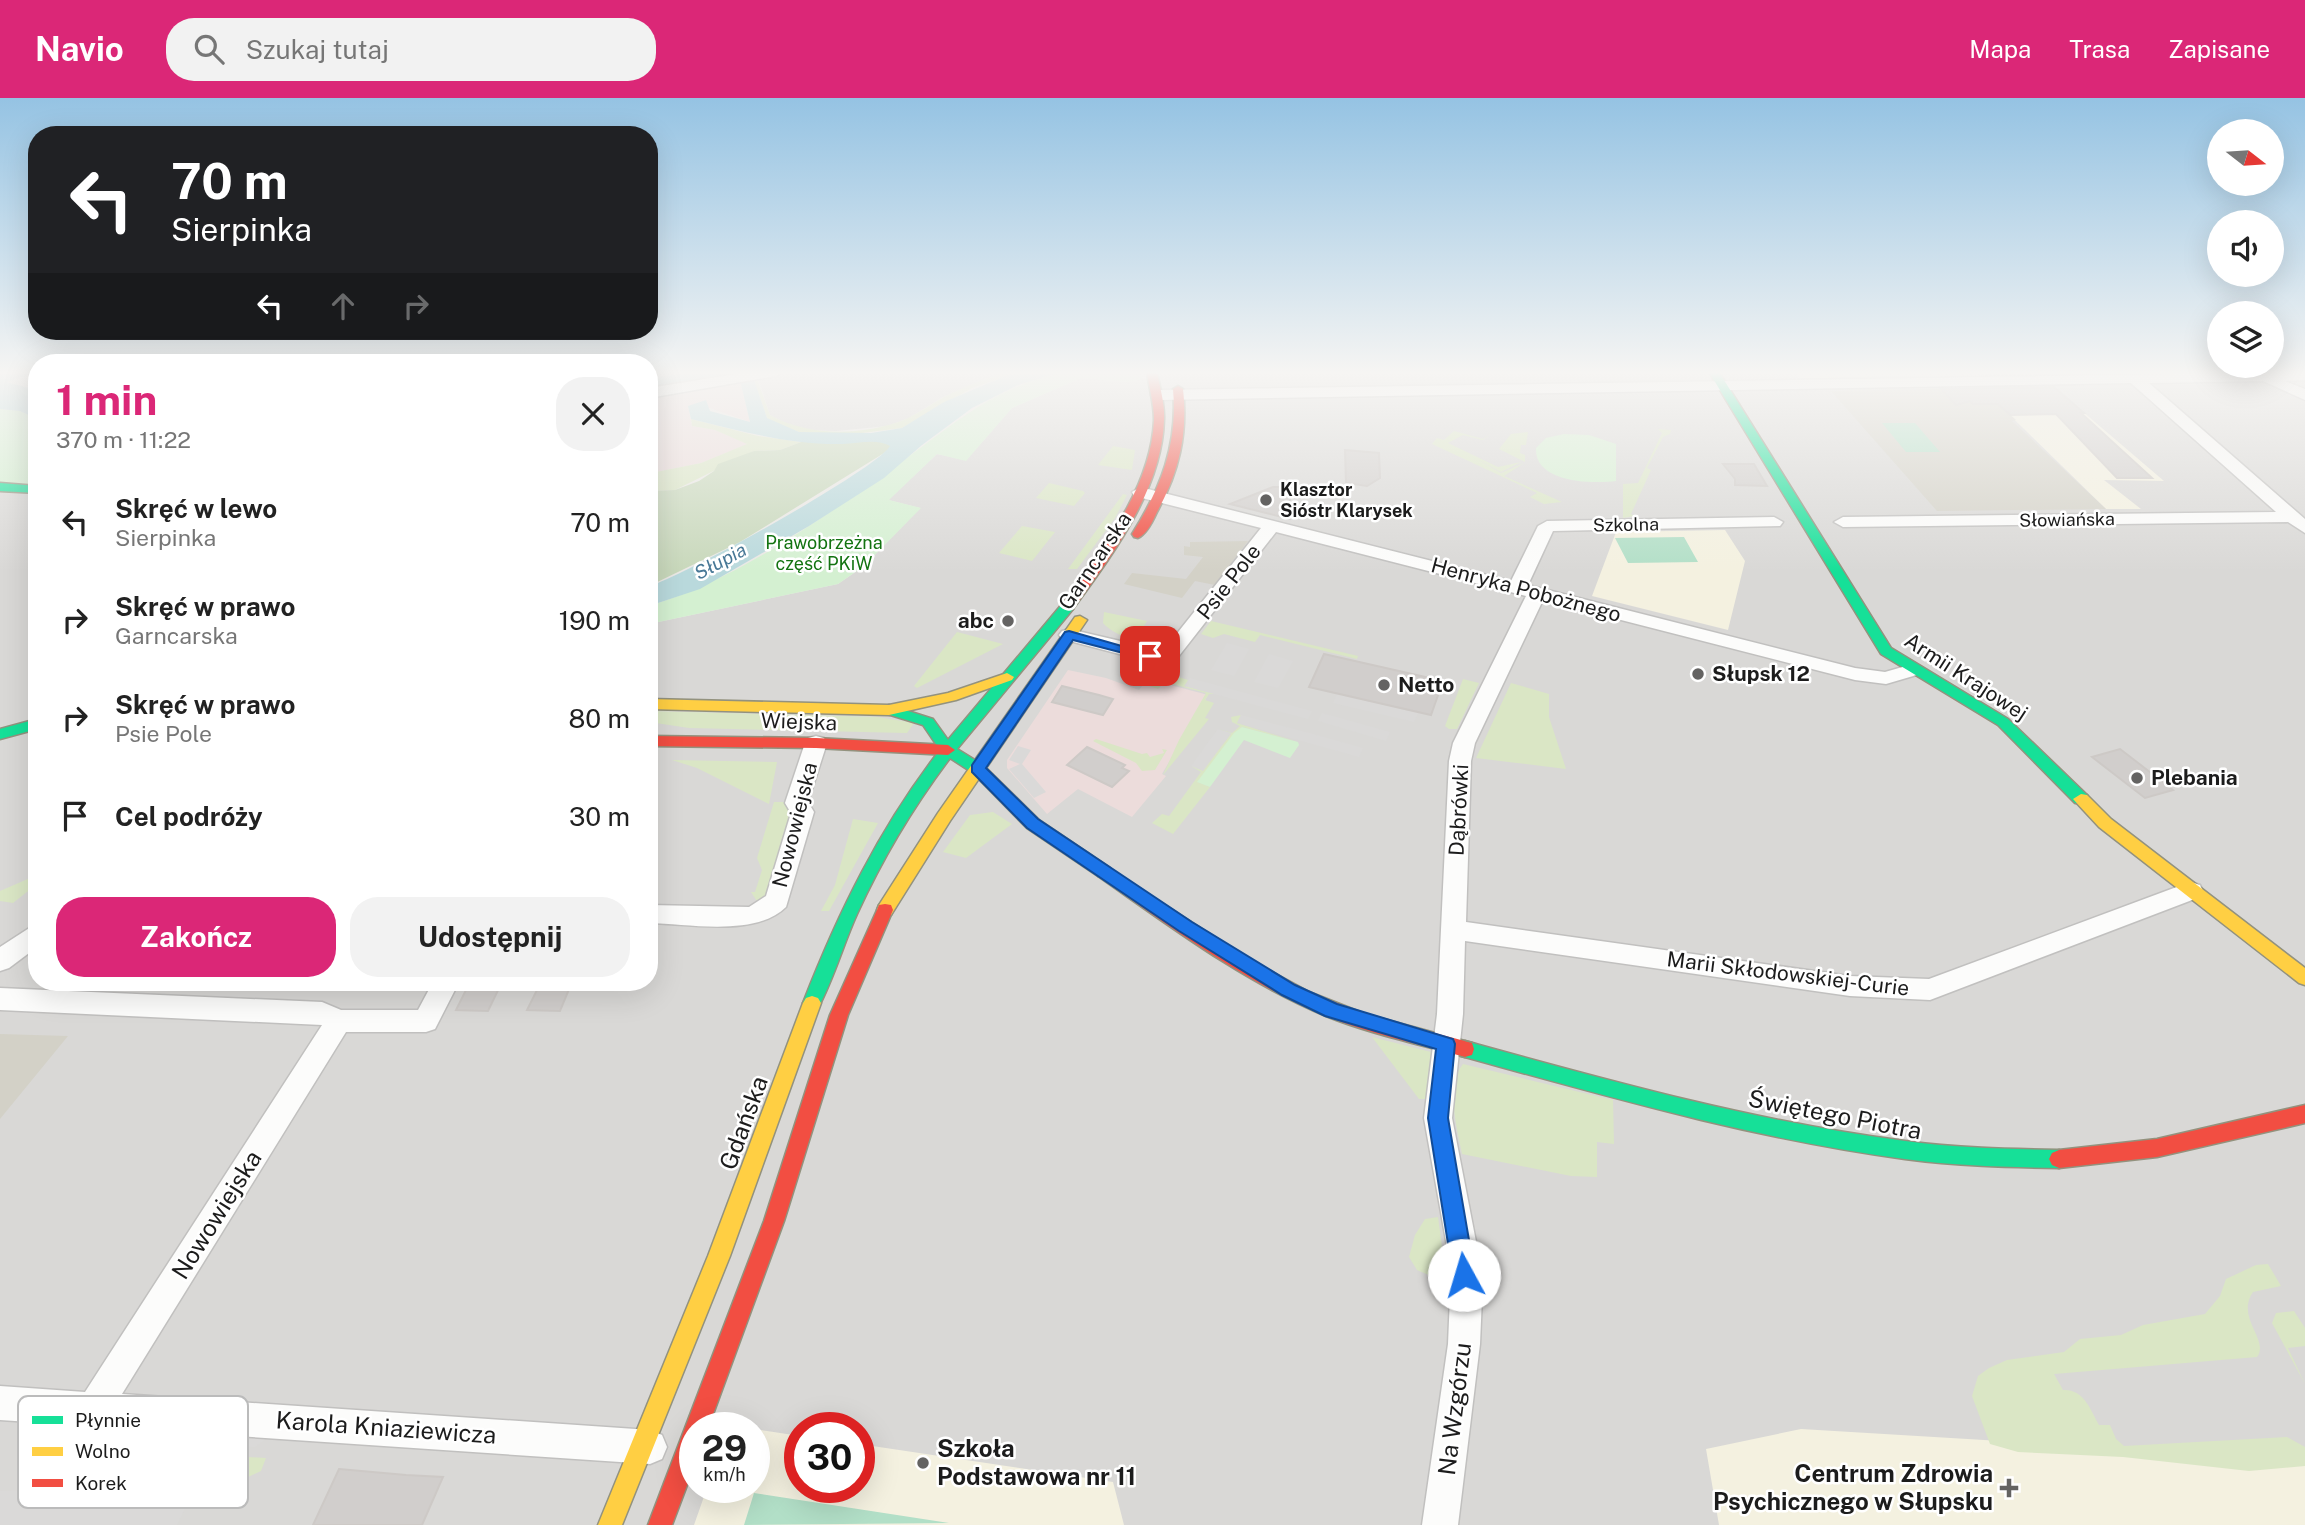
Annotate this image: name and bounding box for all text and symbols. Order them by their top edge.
search box [166,18,656,81]
text: Navio [35,30,124,68]
icon: search [190,30,228,68]
text: Szukaj tutaj [246,34,389,65]
text: Mapa [1969,35,2031,63]
text: Trasa [2069,35,2130,63]
text: Zapisane [2168,35,2270,63]
north arrow [2207,119,2284,196]
map controls [2207,119,2284,378]
text: 70 m [171,152,288,210]
icon: left [56,154,147,245]
button: sound [2207,210,2284,287]
text: Sierpinka [171,211,312,248]
icon: left [251,287,289,325]
icon: ahead [324,287,362,325]
icon: right [397,287,435,325]
button: layers [2207,301,2284,378]
text: 1 min [56,375,157,424]
button: close [556,377,630,451]
text: 370 m · 11:22 [56,426,191,453]
place label: Klasztor Sióstr Klarysek [1280,479,1413,521]
marker: Klasztor Sióstr Klarysek [1258,492,1274,508]
text: Skręć w lewo [115,493,277,524]
icon: left [56,503,94,541]
text: 70 m [570,507,630,538]
street label: Garncarska [1053,507,1136,614]
street label: Słowiańska [2019,508,2115,531]
street label: Szkolna [1593,513,1659,536]
text: Sierpinka [115,524,216,551]
park label: Prawobrzeżna część PKiW [765,532,883,574]
water label: Słupia [690,538,750,584]
street label: Psie Pole [1192,539,1266,624]
street label: Henryka Pobożnego [1428,552,1624,627]
text: Skręć w prawo [115,591,295,622]
icon: right [56,601,94,639]
text: 190 m [559,605,630,636]
place label: abc [958,608,994,633]
marker: abc [1000,613,1016,629]
text: Garncarska [115,622,238,649]
pin [1120,626,1180,686]
street label: Armii Krajowej [1900,628,2032,726]
icon: arrive [1131,637,1169,675]
place label: Słupsk 12 [1712,661,1810,686]
marker: Słupsk 12 [1690,666,1706,682]
place label: Netto [1398,672,1454,697]
marker: Netto [1376,677,1392,693]
text: Skręć w prawo [115,689,295,720]
icon: right [56,699,94,737]
text: 80 m [569,703,630,734]
street label: Wiejska [760,708,838,735]
text: Psie Pole [115,720,212,747]
street label: Nowowiejska [767,760,822,890]
street label: Dąbrówki [1444,763,1473,856]
place label: Plebania [2151,765,2238,790]
marker: Plebania [2129,770,2145,786]
icon: arrive [56,797,94,835]
text: Cel podróży [115,801,263,832]
text: 30 m [569,801,630,832]
button: Zakończ [56,897,336,977]
button: Udostępnij [350,897,630,977]
street label: Marii Skłodowskiej-Curie [1665,946,1911,1001]
street label: Gdańska [713,1072,773,1173]
street label: Świętego Piotra [1746,1083,1924,1145]
street label: Nowowiejska [165,1145,267,1284]
position arrow [1427,1238,1501,1312]
street label: Na Wzgórzu [1432,1341,1476,1477]
legend [18,1396,248,1508]
street label: Karola Kniaziewicza [275,1405,497,1449]
text: Płynnie [75,1409,141,1431]
speed limit sign: 30 [784,1412,875,1503]
text: 29 [702,1428,747,1469]
place label: Szkoła Podstawowa nr 11 [937,1434,1136,1490]
text: Wolno [75,1440,130,1462]
marker: Szkoła Podstawowa nr 11 [915,1455,931,1471]
place label: Centrum Zdrowia Psychicznego w Słupsku [1713,1459,1993,1515]
text: km/h [703,1464,746,1485]
text: Korek [75,1472,127,1494]
marker: Centrum Zdrowia Psychicznego w Słupsku [1999,1478,2019,1498]

